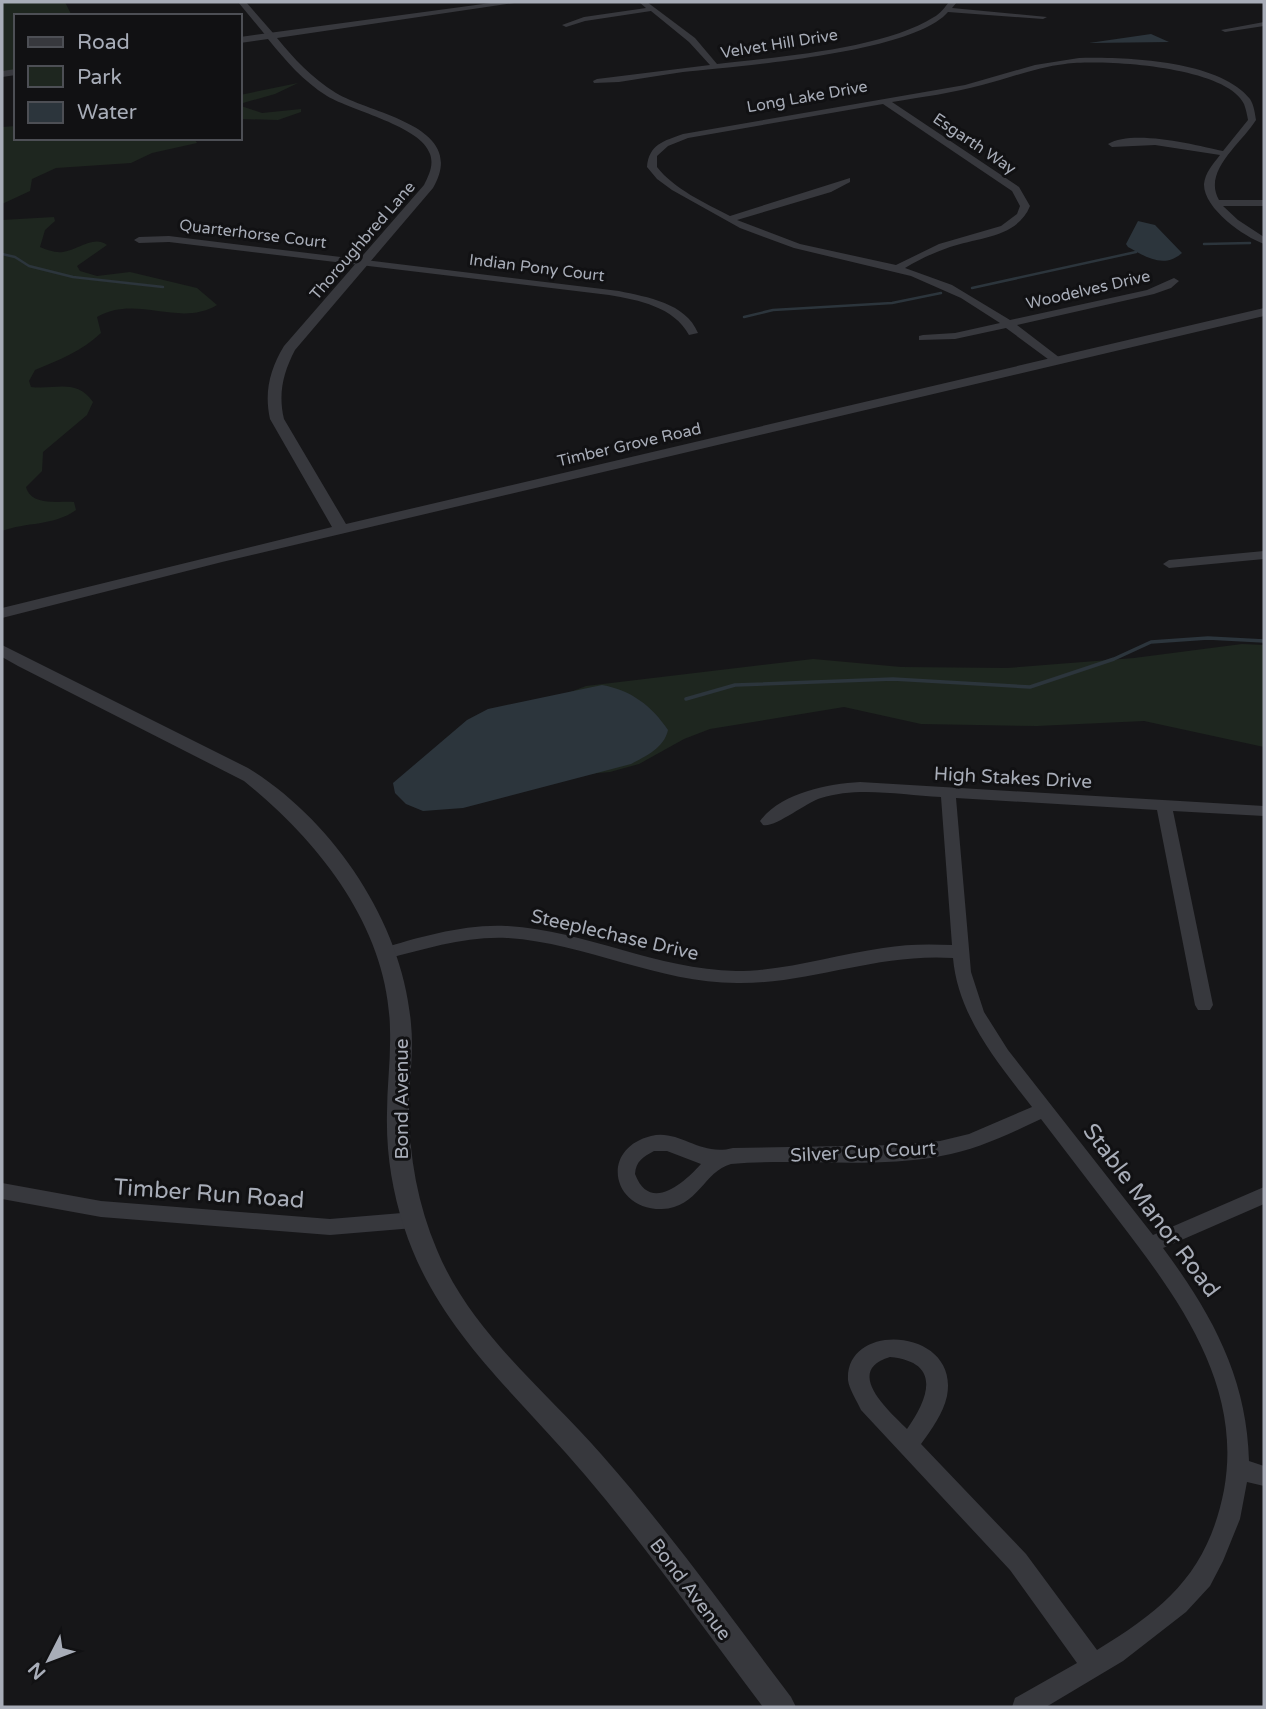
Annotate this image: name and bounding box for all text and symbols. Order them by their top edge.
legend [14,14,242,140]
street label: Velvet Hill Drive [719,25,839,63]
text: Road [77,30,130,55]
text: Park [77,65,122,90]
street label: Long Lake Drive [745,77,869,117]
text: Water [77,100,137,125]
street label: Esgarth Way [929,109,1020,179]
street label: Thoroughbred Lane [306,177,420,304]
street label: Quarterhorse Court [178,215,328,253]
street label: Indian Pony Court [468,250,606,286]
street label: Woodelves Drive [1024,266,1152,314]
street label: Timber Grove Road [555,419,703,471]
street label: High Stakes Drive [933,763,1093,793]
street label: Steeplechase Drive [529,905,701,965]
street label: Bond Avenue [391,1038,413,1160]
street label: Stable Manor Road [1077,1118,1226,1303]
street label: Silver Cup Court [790,1137,937,1167]
street label: Timber Run Road [113,1173,305,1215]
street label: Bond Avenue [645,1535,735,1645]
north arrow [14,1625,84,1695]
text: N [24,1658,50,1684]

